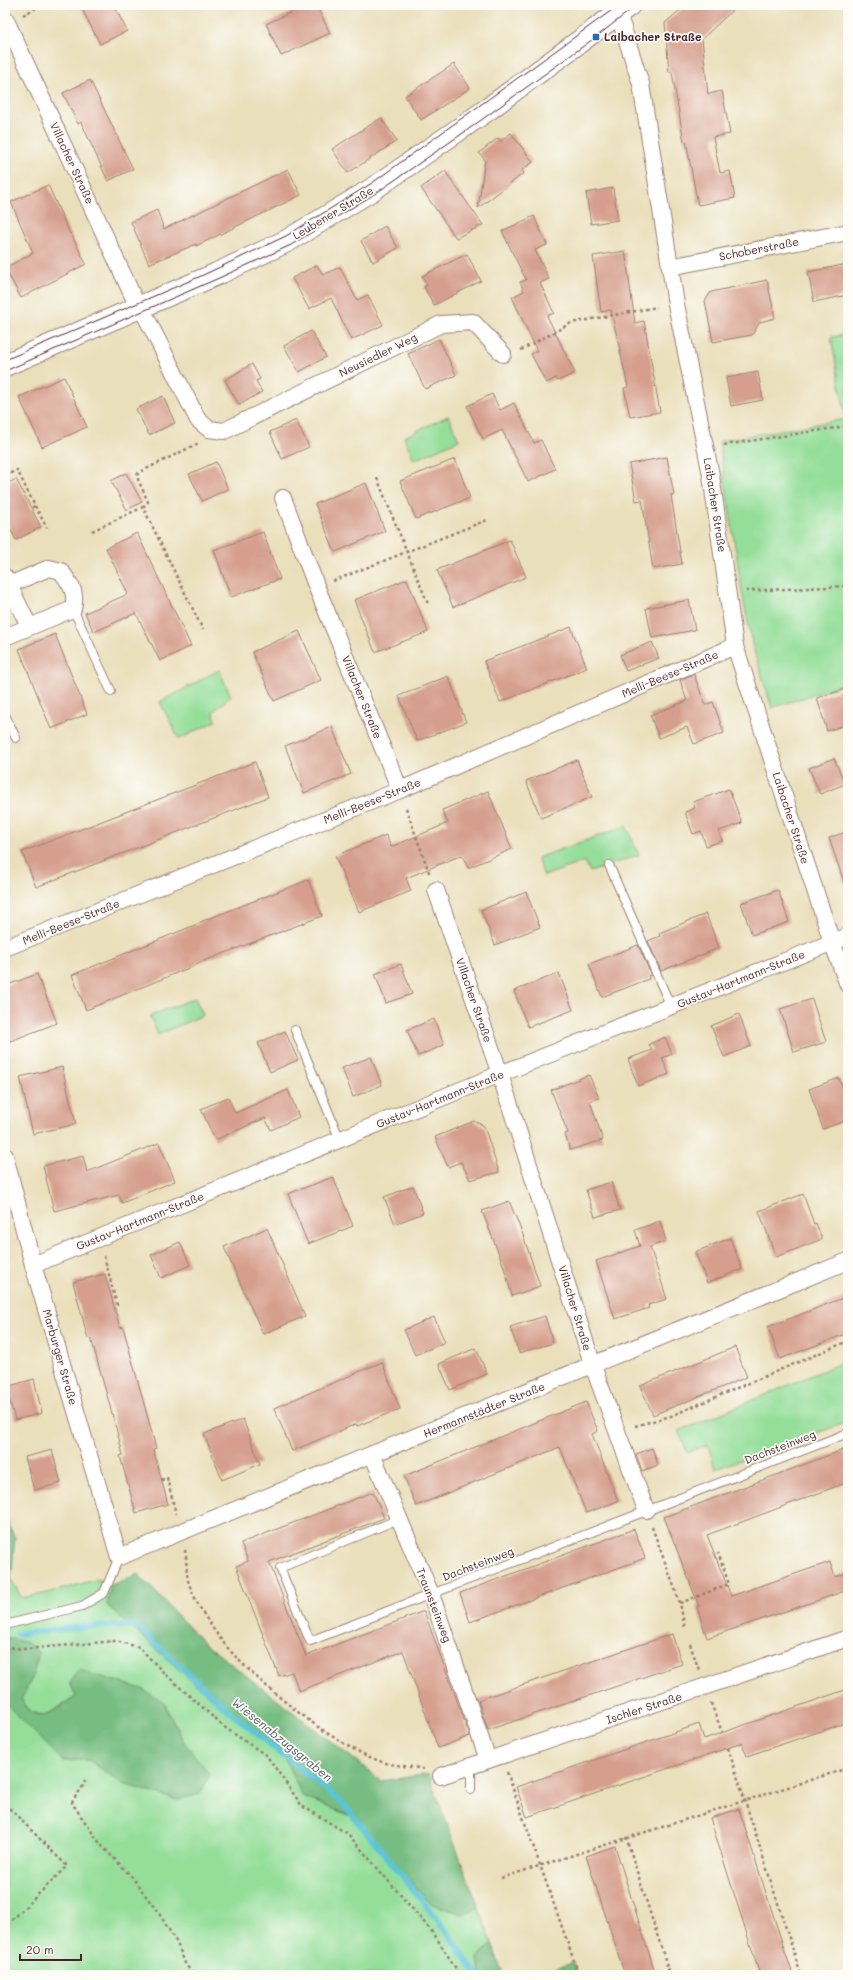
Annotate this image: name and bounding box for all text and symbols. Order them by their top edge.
place label: Laibacher Straße [604,29,702,44]
marker: Laibacher Straße [591,32,601,42]
street label: Villacher Straße [47,120,98,206]
street label: Leubener Straße [290,182,376,243]
street label: Schoberstraße [718,233,800,264]
street label: Neusiedler Weg [336,329,419,380]
street label: Laibacher Straße [701,457,730,553]
street label: Melli-Beese-Straße [619,646,721,701]
street label: Villacher Straße [339,653,386,741]
street label: Laibacher Straße [770,770,813,866]
street label: Melli-Beese-Straße [321,774,423,827]
street label: Melli-Beese-Straße [20,895,122,948]
street label: Gustav-Hartmann-Straße [675,946,807,1011]
street label: Villacher Straße [453,956,496,1044]
street label: Gustav-Hartmann-Straße [374,1066,506,1131]
street label: Gustav-Hartmann-Straße [74,1188,206,1253]
street label: Villacher Straße [555,1263,596,1353]
street label: Marburger Straße [40,1307,81,1407]
street label: Hermannstädter Straße [421,1378,547,1441]
street label: Dachsteinweg [742,1426,818,1467]
street label: Dachsteinweg [440,1543,516,1584]
street label: Traunsteinweg [413,1565,456,1644]
street label: Ischler Straße [604,1688,684,1727]
water label: Wiesenabzugsgraben [229,1694,336,1785]
scale bar [20,1936,81,1962]
text: 20 m [26,1941,54,1957]

